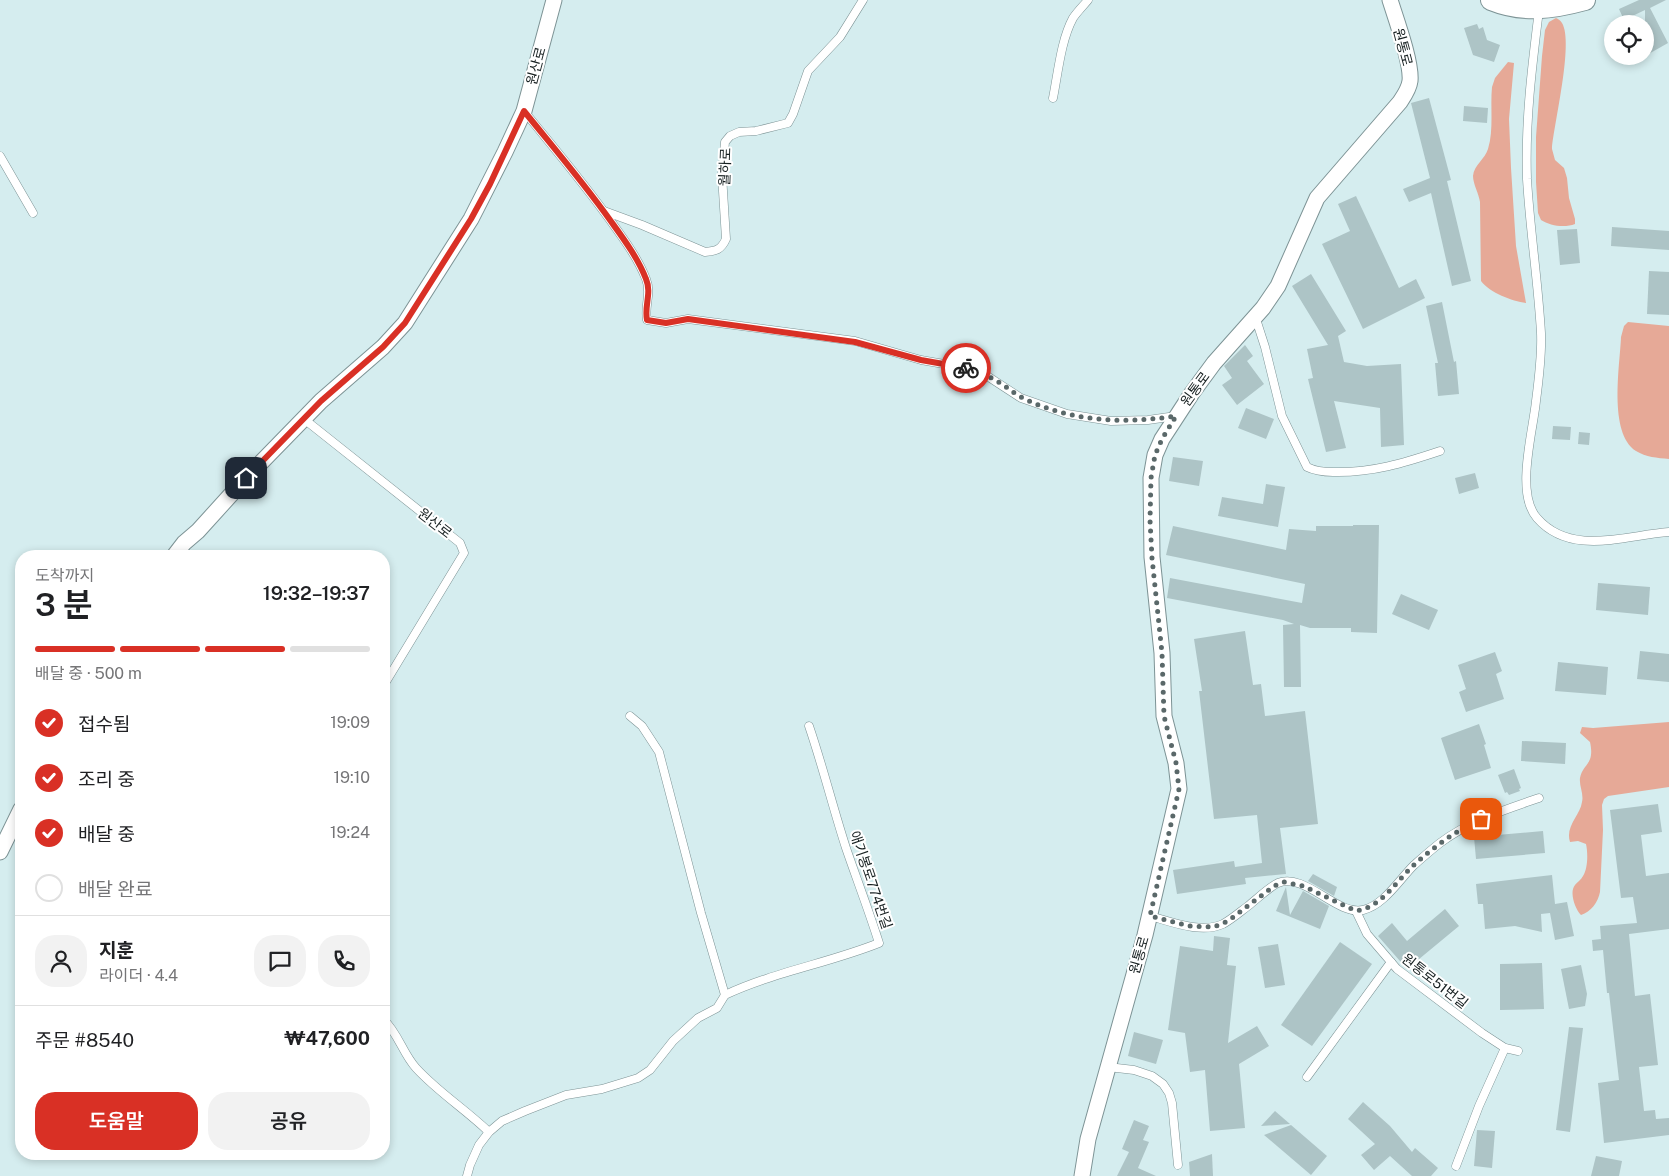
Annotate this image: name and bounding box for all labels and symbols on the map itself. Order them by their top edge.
street label: 원통로 [1390,26,1416,68]
street label: 원산로 [523,45,549,87]
street label: 월하로 [716,147,734,187]
courier [941,343,991,393]
street label: 원통로 [1177,369,1213,409]
pin [225,457,267,499]
street label: 원산로 [415,505,455,541]
pin [1460,798,1502,840]
street label: 애기봉로774번길 [847,829,895,931]
street label: 원통로 [1126,934,1152,976]
street label: 원통로51번길 [1399,950,1471,1012]

